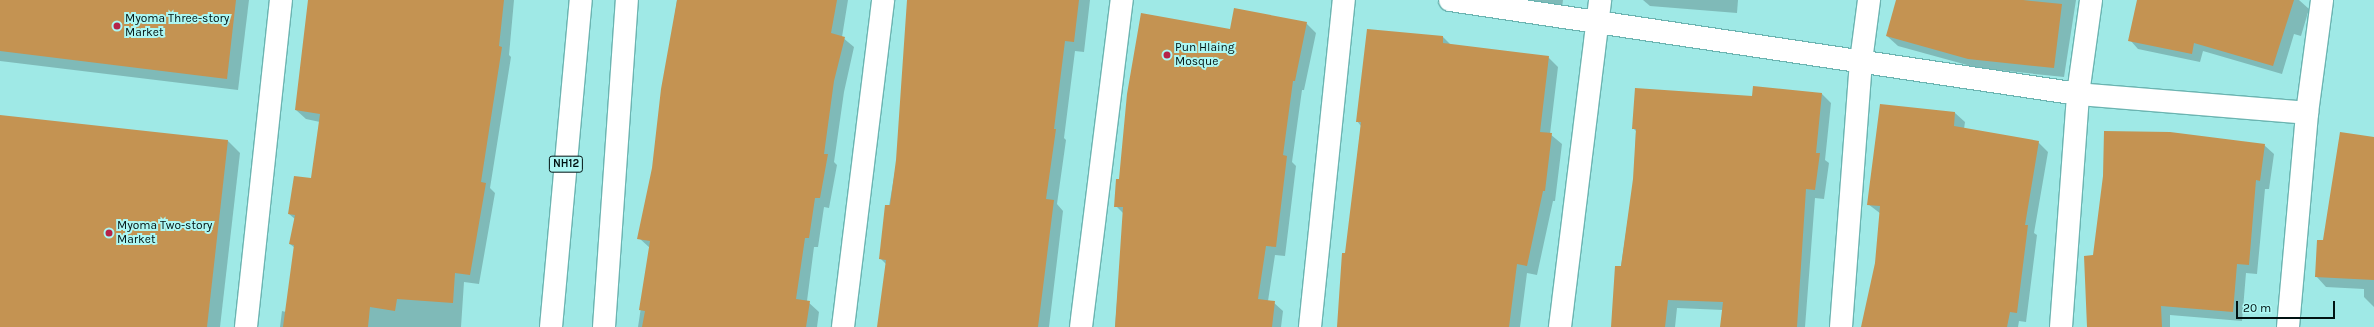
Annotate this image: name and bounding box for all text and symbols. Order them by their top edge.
place label: Myoma Three-story Market [125,12,229,40]
marker: Myoma Three-story Market [112,21,122,31]
place label: Pun Hlaing Mosque [1175,41,1235,69]
marker: Pun Hlaing Mosque [1162,50,1172,60]
road number: NH12 [548,155,584,173]
place label: Myoma Two-story Market [117,219,212,247]
marker: Myoma Two-story Market [104,228,114,238]
scale bar [2238,293,2337,319]
text: 20 m [2243,301,2271,315]

